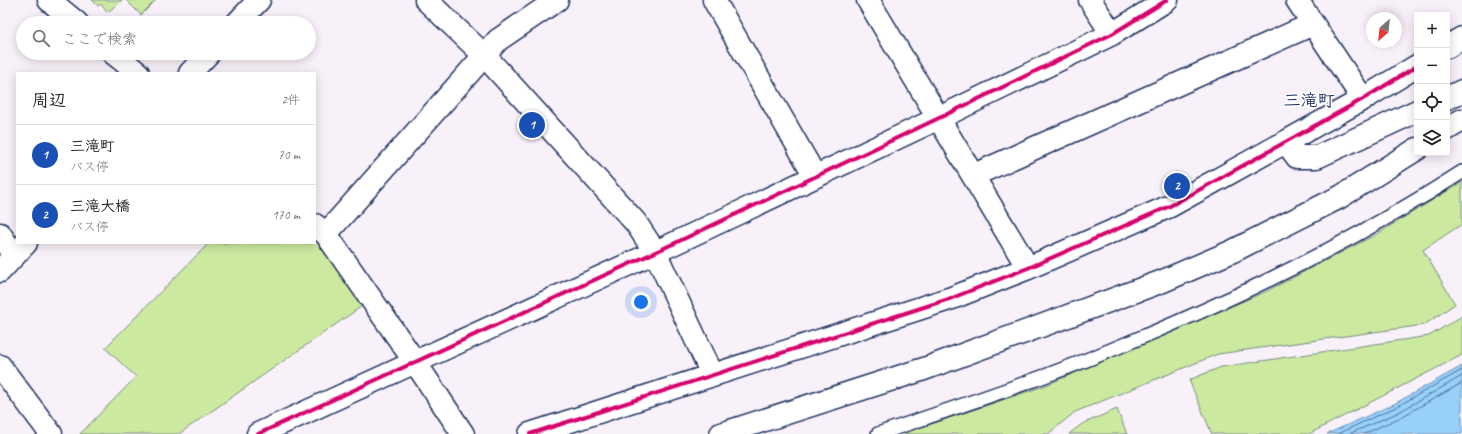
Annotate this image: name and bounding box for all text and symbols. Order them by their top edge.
north arrow [1366,12,1402,48]
map controls [1414,12,1450,156]
button: + [1414,12,1450,48]
search box [16,16,316,60]
icon: search [30,27,52,49]
text: ここで検索 [62,30,137,49]
button: − [1414,48,1450,84]
button: locate [1414,84,1450,120]
text: 周辺 [32,90,66,111]
district label: 三滝町 [1284,90,1335,111]
text: 2件 [281,92,300,108]
pin: 1 [519,110,545,140]
button: layers [1414,120,1450,156]
text: 三滝町 [70,137,115,156]
text: 1 [42,147,48,163]
text: 70 m [278,147,300,163]
text: バス停 [70,159,109,175]
pin: 2 [1164,171,1190,201]
text: 三滝大橋 [70,197,130,216]
text: 2 [42,207,48,223]
text: 170 m [272,207,300,223]
text: バス停 [70,219,109,235]
your location [631,292,651,312]

